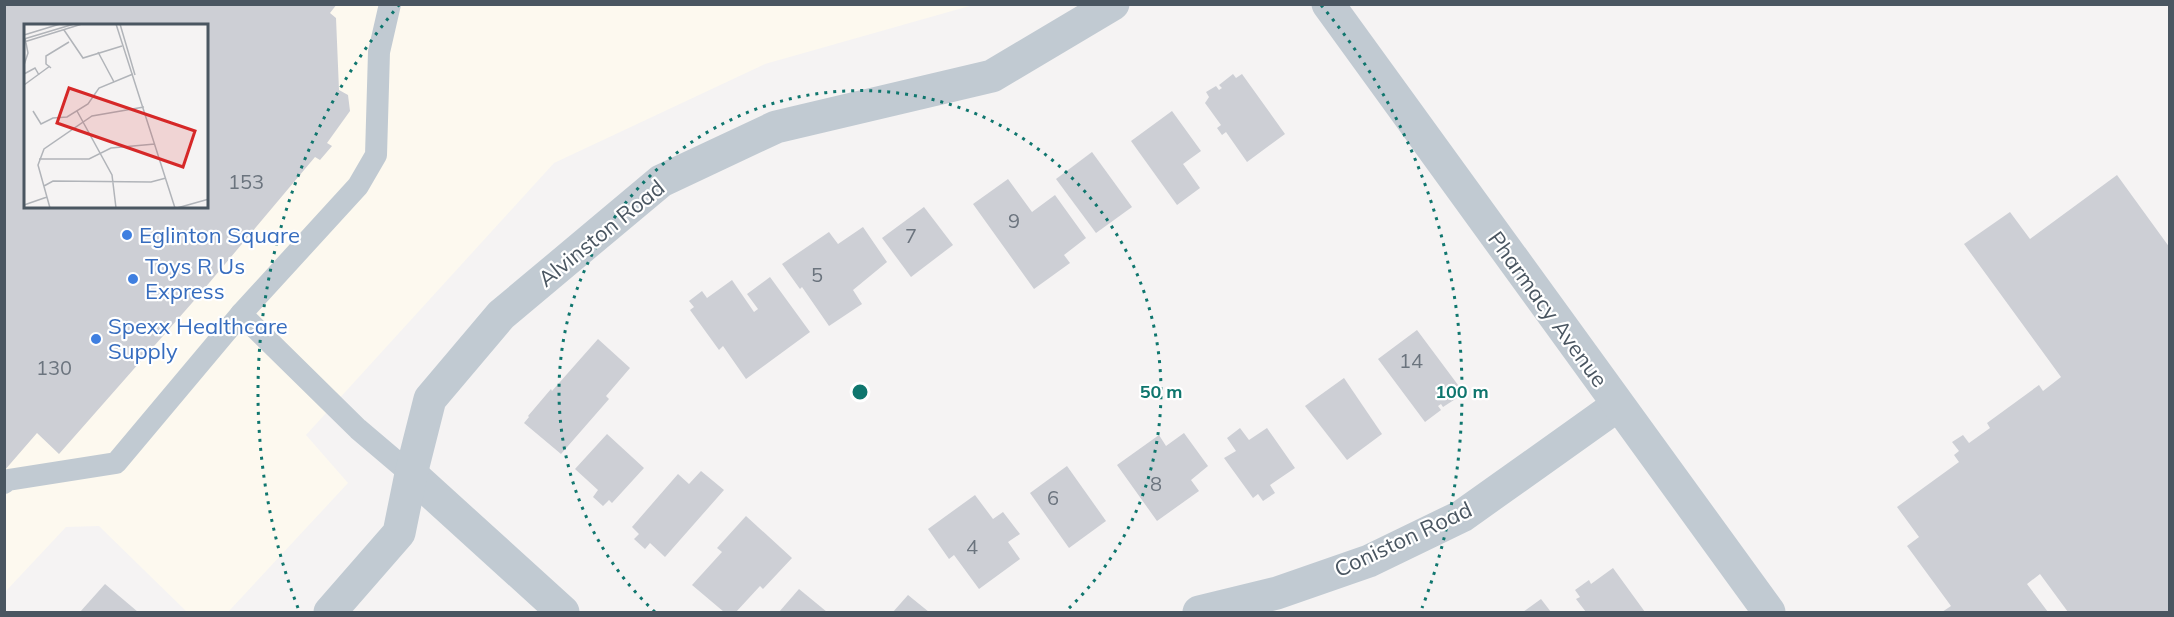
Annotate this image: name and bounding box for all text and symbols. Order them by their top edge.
inset map [24,24,208,208]
house number: 153 [228,169,264,194]
street label: Alvinston Road [532,173,670,293]
house number: 9 [1008,208,1020,233]
place label: Eglinton Square [139,221,300,249]
house number: 7 [905,223,917,248]
street label: Pharmacy Avenue [1482,226,1614,392]
marker: Eglinton Square [120,228,134,242]
place label: Toys R Us Express [145,252,245,305]
house number: 5 [811,262,823,287]
marker: Toys R Us Express [126,272,140,286]
place label: Spexx Healthcare Supply [108,312,288,365]
marker: Spexx Healthcare Supply [89,332,103,346]
house number: 14 [1399,348,1423,373]
house number: 130 [36,355,72,380]
text: 50 m [1140,380,1182,403]
text: 100 m [1435,380,1489,403]
centre of rings [850,382,870,402]
house number: 8 [1150,471,1162,496]
house number: 6 [1047,485,1059,510]
street label: Coniston Road [1330,495,1476,583]
house number: 4 [966,534,978,559]

